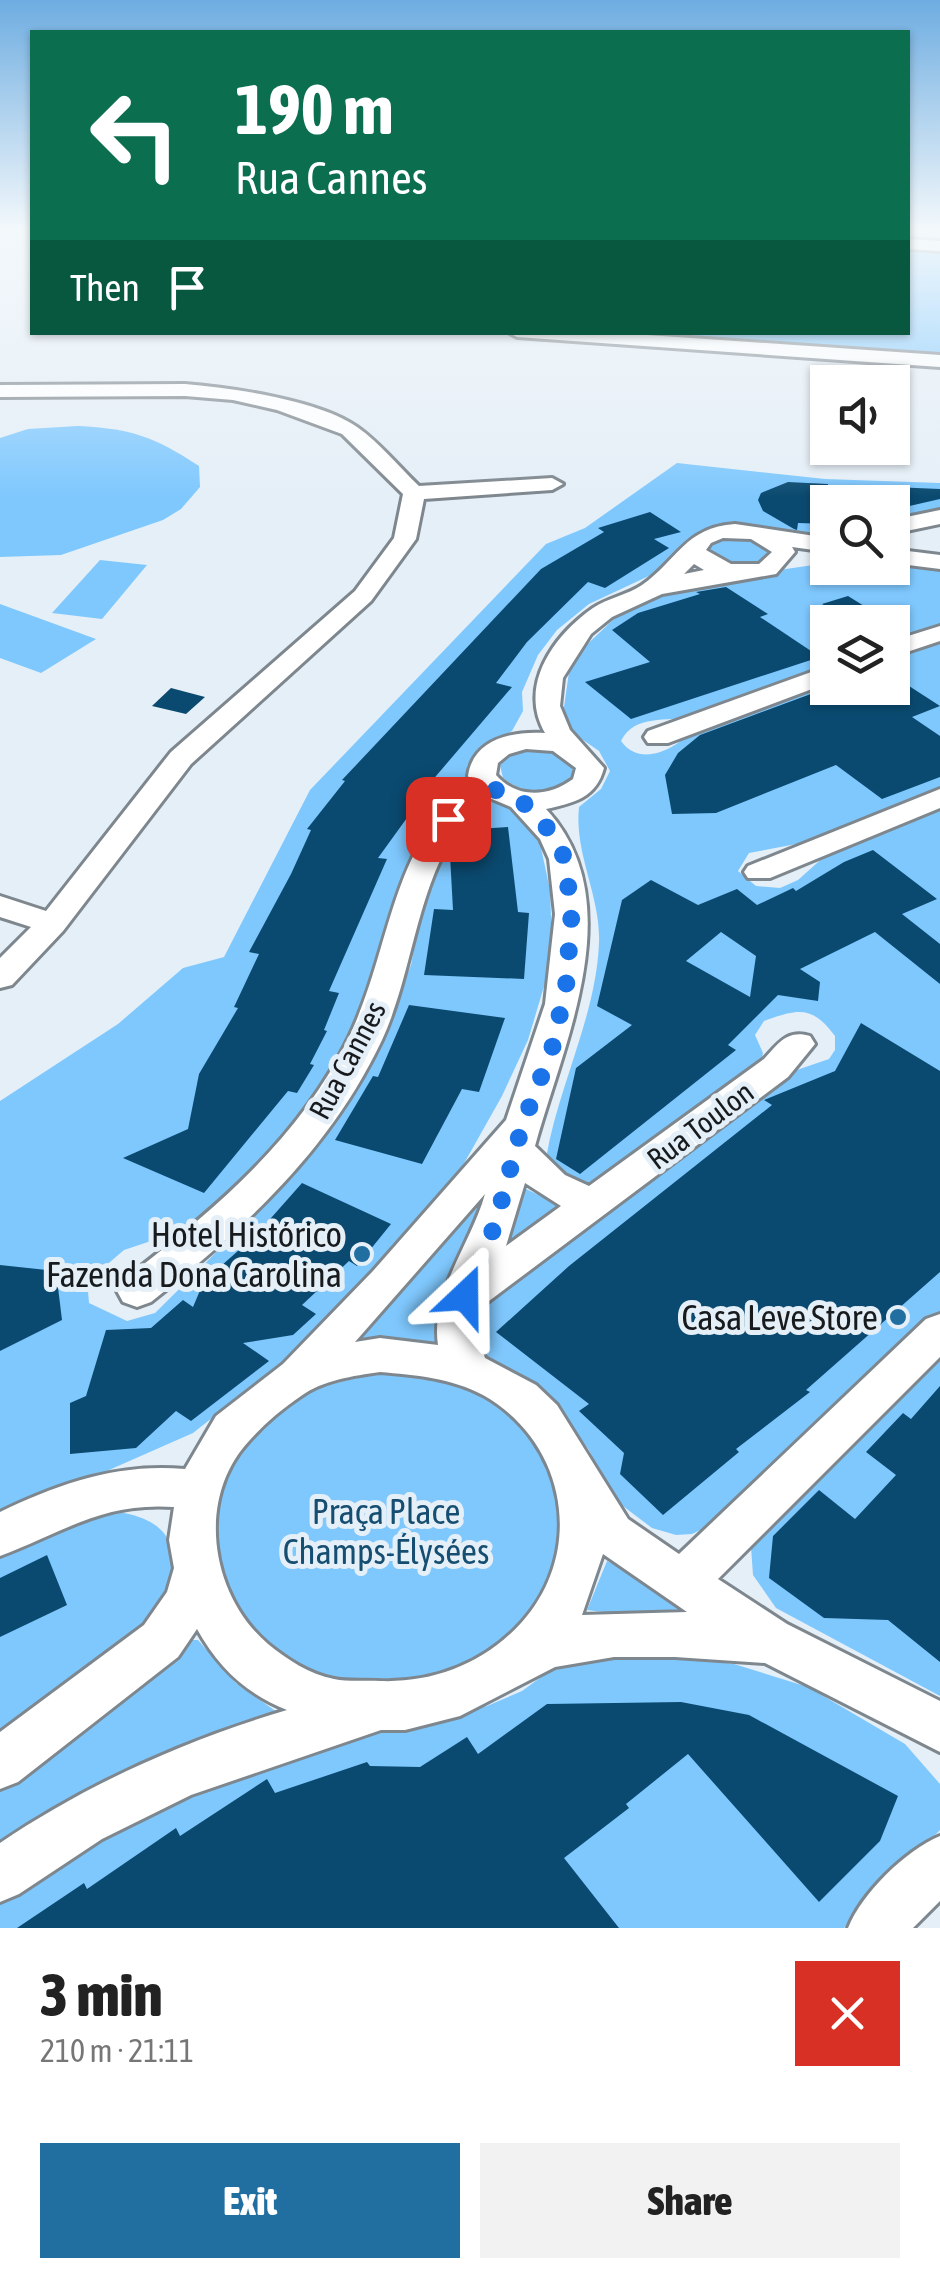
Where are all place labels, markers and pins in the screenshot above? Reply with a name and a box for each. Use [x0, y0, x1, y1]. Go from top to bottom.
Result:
pin [406, 777, 491, 862]
place label: Hotel Histórico Fazenda Dona Carolina [46, 1214, 342, 1294]
marker: Hotel Histórico Fazenda Dona Carolina [351, 1243, 373, 1265]
place label: Casa Leve Store [682, 1297, 878, 1337]
marker: Casa Leve Store [887, 1306, 909, 1328]

